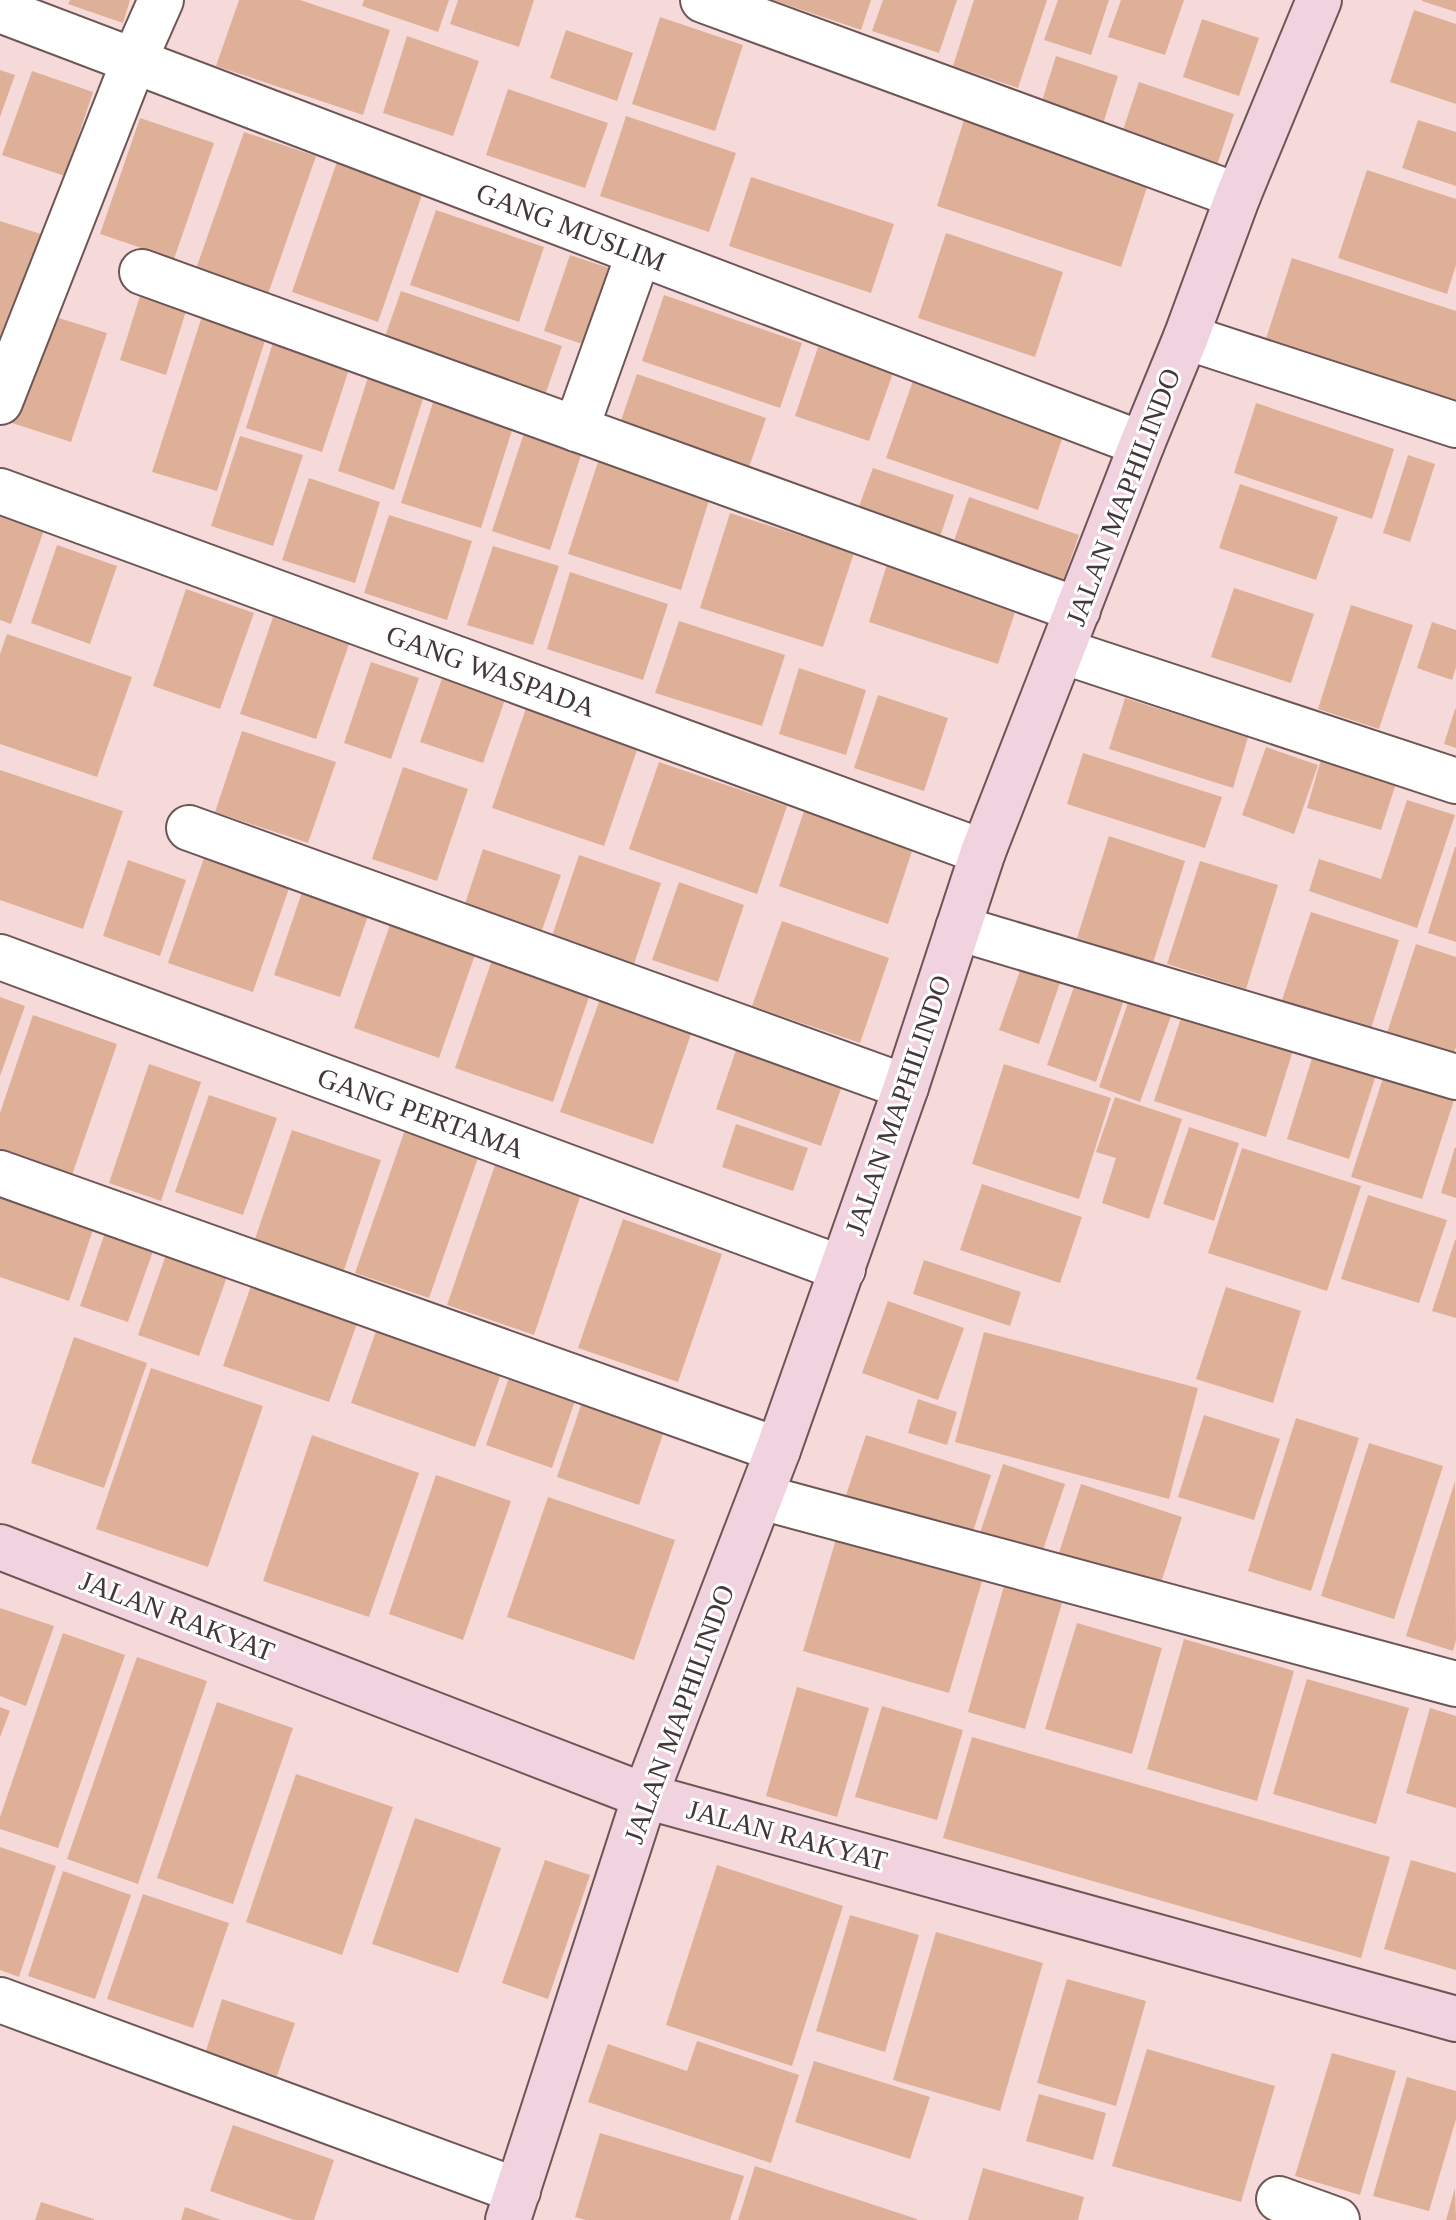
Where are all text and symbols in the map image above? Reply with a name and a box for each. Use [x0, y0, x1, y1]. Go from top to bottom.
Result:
street label: GANG MUSLIM [472, 177, 670, 277]
street label: JALAN MAPHILINDO [1060, 364, 1186, 630]
street label: GANG WASPADA [382, 619, 600, 723]
street label: JALAN MAPHILINDO [839, 971, 957, 1239]
street label: GANG PERTAMA [313, 1061, 529, 1165]
street label: JALAN RAKYAT [75, 1565, 279, 1667]
street label: JALAN MAPHILINDO [618, 1580, 740, 1848]
street label: JALAN RAKYAT [683, 1793, 891, 1877]

